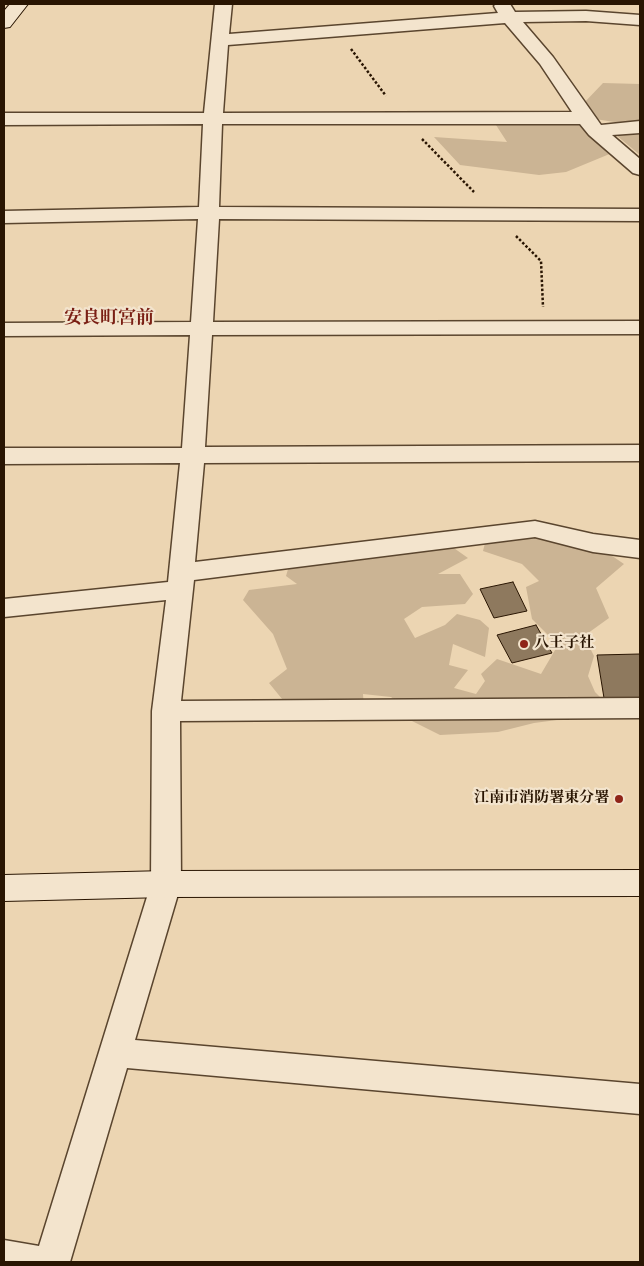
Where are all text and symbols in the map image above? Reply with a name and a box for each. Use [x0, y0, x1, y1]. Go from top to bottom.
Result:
district label: 安良町宮前 [64, 308, 154, 330]
place label: 八王子社 [534, 635, 594, 653]
marker: 八王子社 [518, 638, 530, 650]
place label: 江南市消防署東分署 [474, 790, 609, 808]
marker: 江南市消防署東分署 [613, 793, 625, 805]

